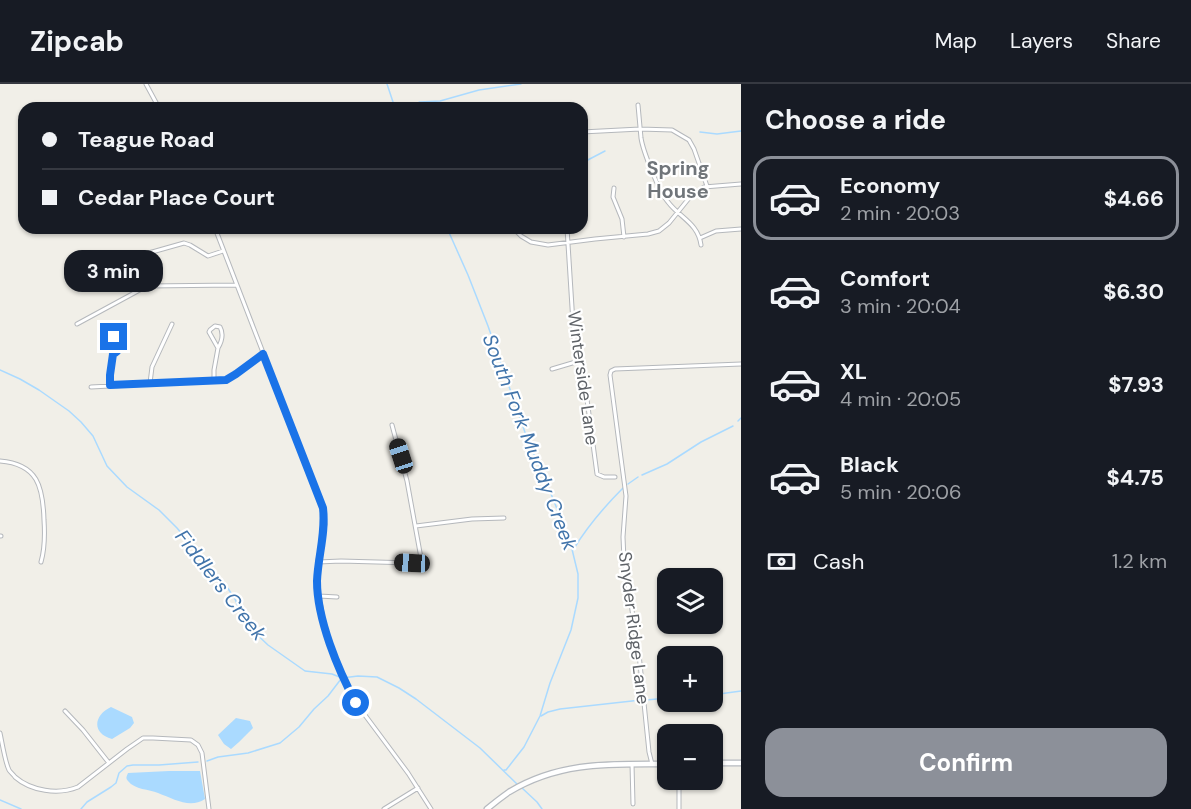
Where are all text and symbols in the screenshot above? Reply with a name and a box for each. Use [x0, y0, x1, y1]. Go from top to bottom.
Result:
text: Zipcab [30, 23, 124, 60]
text: Map [935, 27, 977, 55]
text: Layers [1010, 27, 1073, 55]
text: Share [1106, 27, 1161, 55]
text: Choose a ride [765, 102, 946, 137]
text: Teague Road [78, 125, 214, 154]
district label: Spring House [646, 155, 710, 204]
icon: car [768, 171, 822, 225]
text: Economy [840, 171, 940, 200]
text: Cedar Place Court [78, 183, 275, 212]
text: $4.66 [1104, 184, 1164, 213]
text: 2 min · 20:03 [840, 200, 960, 226]
callout: 3 min [64, 250, 164, 292]
text: 3 min [87, 258, 140, 284]
icon: car [768, 264, 822, 318]
text: Comfort [840, 264, 930, 293]
text: $6.30 [1103, 277, 1164, 306]
text: 3 min · 20:04 [840, 293, 961, 319]
street label: Winterside Lane [562, 309, 604, 447]
route end [100, 323, 127, 350]
water label: South Fork Muddy Creek [477, 330, 584, 555]
icon: car [768, 357, 822, 411]
text: XL [840, 357, 867, 386]
text: $7.93 [1108, 370, 1164, 399]
text: 4 min · 20:05 [840, 386, 961, 412]
car [387, 436, 415, 476]
icon: car [768, 450, 822, 504]
text: Black [840, 450, 899, 479]
text: $4.75 [1107, 463, 1164, 492]
text: 5 min · 20:06 [840, 479, 962, 505]
water label: Fiddlers Creek [170, 524, 273, 646]
icon: cash [765, 545, 798, 578]
text: Cash [813, 547, 864, 576]
text: 1.2 km [1112, 548, 1167, 574]
street label: Snyder Ridge Lane [613, 550, 655, 706]
car [394, 553, 430, 573]
map controls [657, 568, 723, 790]
button: layers [657, 568, 723, 634]
button: + [657, 646, 723, 712]
route start [342, 689, 369, 716]
button: − [657, 724, 723, 790]
button: Confirm [765, 728, 1167, 797]

